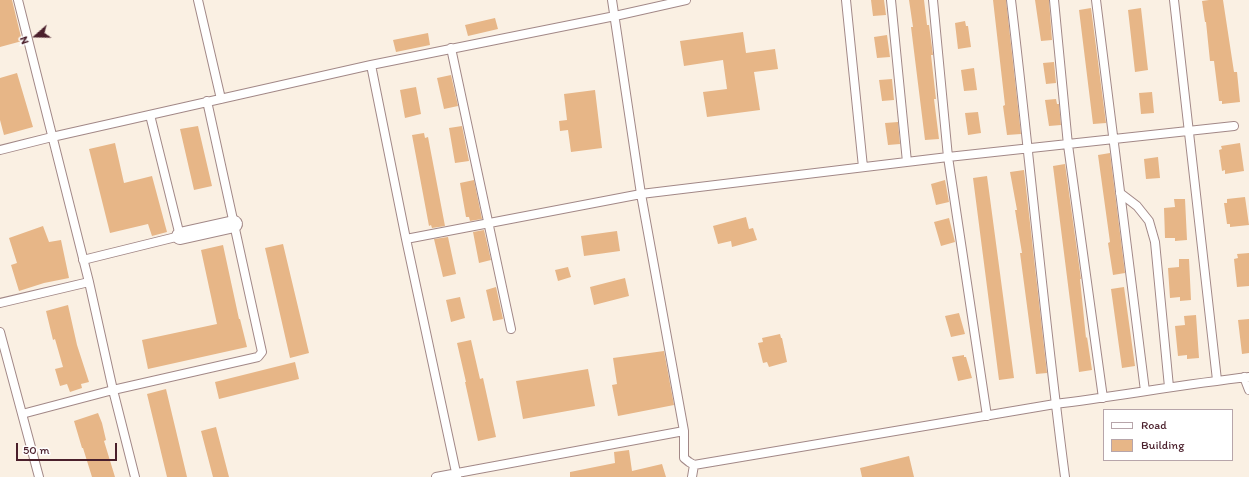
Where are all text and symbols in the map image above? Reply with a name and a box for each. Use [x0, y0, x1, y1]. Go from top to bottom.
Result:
north arrow [16, 16, 56, 56]
text: N [17, 35, 32, 46]
legend [1103, 409, 1233, 461]
text: Road [1141, 418, 1167, 432]
scale bar [18, 435, 119, 461]
text: Building [1141, 438, 1184, 452]
text: 50 m [23, 443, 49, 457]

